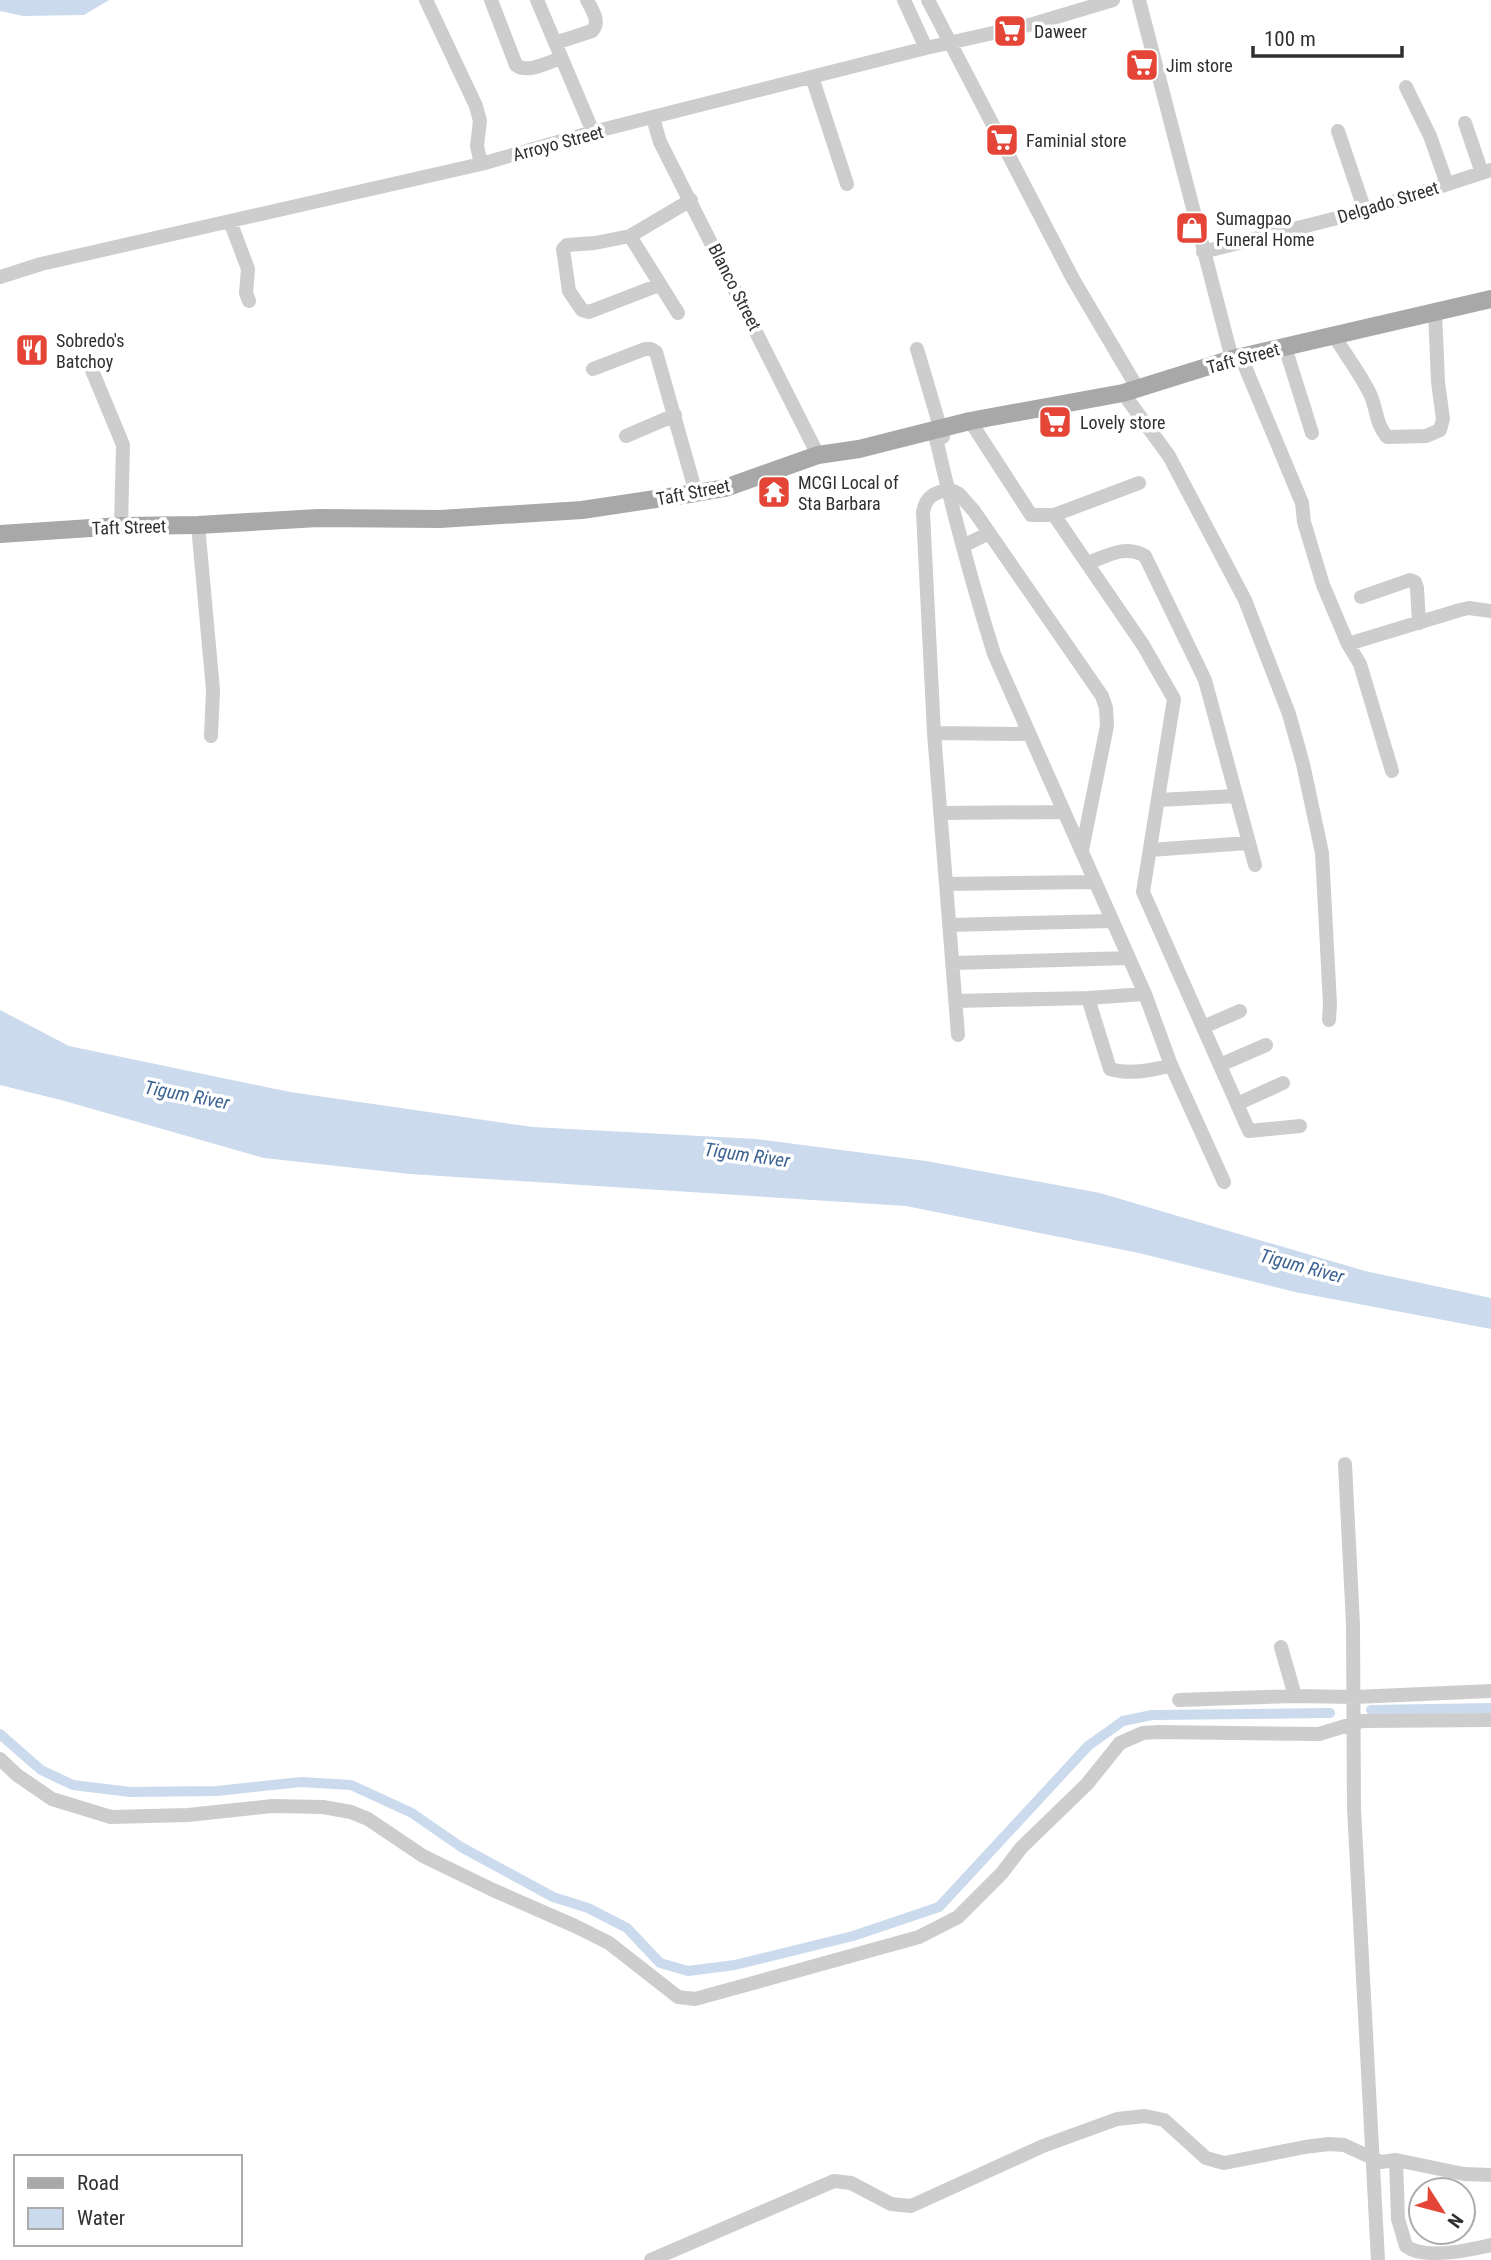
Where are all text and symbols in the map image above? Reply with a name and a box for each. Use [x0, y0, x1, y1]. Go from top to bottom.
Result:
supermarket icon: Daweer [991, 12, 1029, 50]
scale bar [1253, 14, 1402, 58]
place label: Daweer [1034, 21, 1087, 42]
text: 100 m [1264, 27, 1316, 51]
supermarket icon: Jim store [1123, 46, 1161, 84]
place label: Jim store [1166, 55, 1233, 76]
street label: Arroyo Street [510, 121, 606, 165]
supermarket icon: Faminial store [983, 121, 1021, 159]
place label: Faminial store [1026, 130, 1127, 151]
street label: Delgado Street [1335, 177, 1441, 227]
place label: Sumagpao Funeral Home [1216, 208, 1315, 250]
shop icon: Sumagpao Funeral Home [1173, 209, 1211, 247]
street label: Blanco Street [704, 240, 766, 334]
place label: Sobredo's Batchoy [56, 330, 124, 372]
restaurant icon: Sobredo's Batchoy [13, 331, 51, 369]
street label: Taft Street [1204, 338, 1282, 378]
supermarket icon: Lovely store [1036, 403, 1074, 441]
place label: Lovely store [1080, 412, 1165, 433]
place label: MCGI Local of Sta Barbara [798, 472, 899, 514]
temple icon: MCGI Local of Sta Barbara [755, 473, 793, 511]
street label: Taft Street [655, 475, 731, 509]
street label: Taft Street [91, 515, 167, 539]
water label: Tigum River [143, 1076, 232, 1115]
water label: Tigum River [703, 1138, 792, 1172]
water label: Tigum River [1257, 1244, 1347, 1288]
legend [14, 2155, 242, 2246]
text: Road [77, 2171, 119, 2195]
north arrow [1407, 2176, 1477, 2246]
text: Water [77, 2206, 125, 2230]
text: N [1443, 2209, 1468, 2232]

